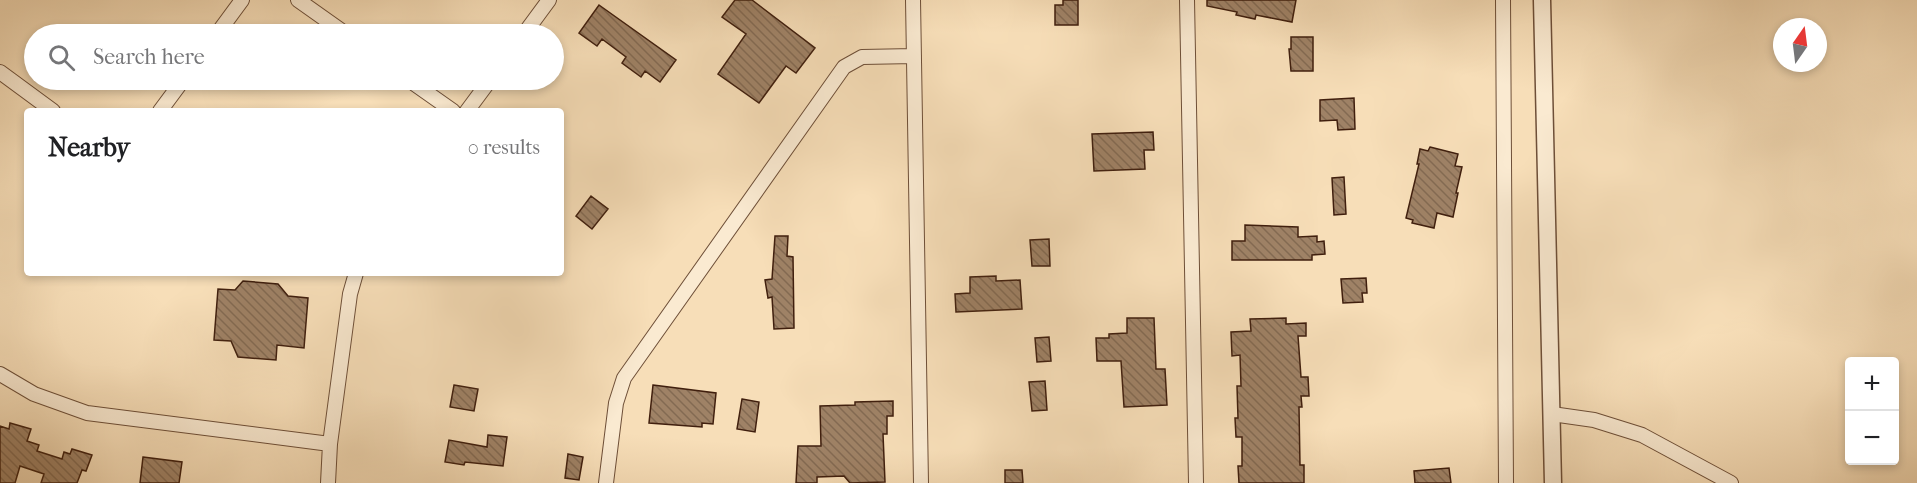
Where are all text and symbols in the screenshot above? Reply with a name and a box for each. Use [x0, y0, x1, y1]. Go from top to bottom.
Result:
north arrow [1773, 18, 1827, 72]
search box [24, 24, 564, 90]
icon: search [45, 41, 78, 74]
text: Search here [93, 44, 205, 70]
text: Nearby [48, 132, 130, 163]
text: 0 results [468, 136, 540, 159]
map controls [1845, 357, 1899, 465]
button: + [1845, 357, 1899, 411]
button: − [1845, 411, 1899, 465]

